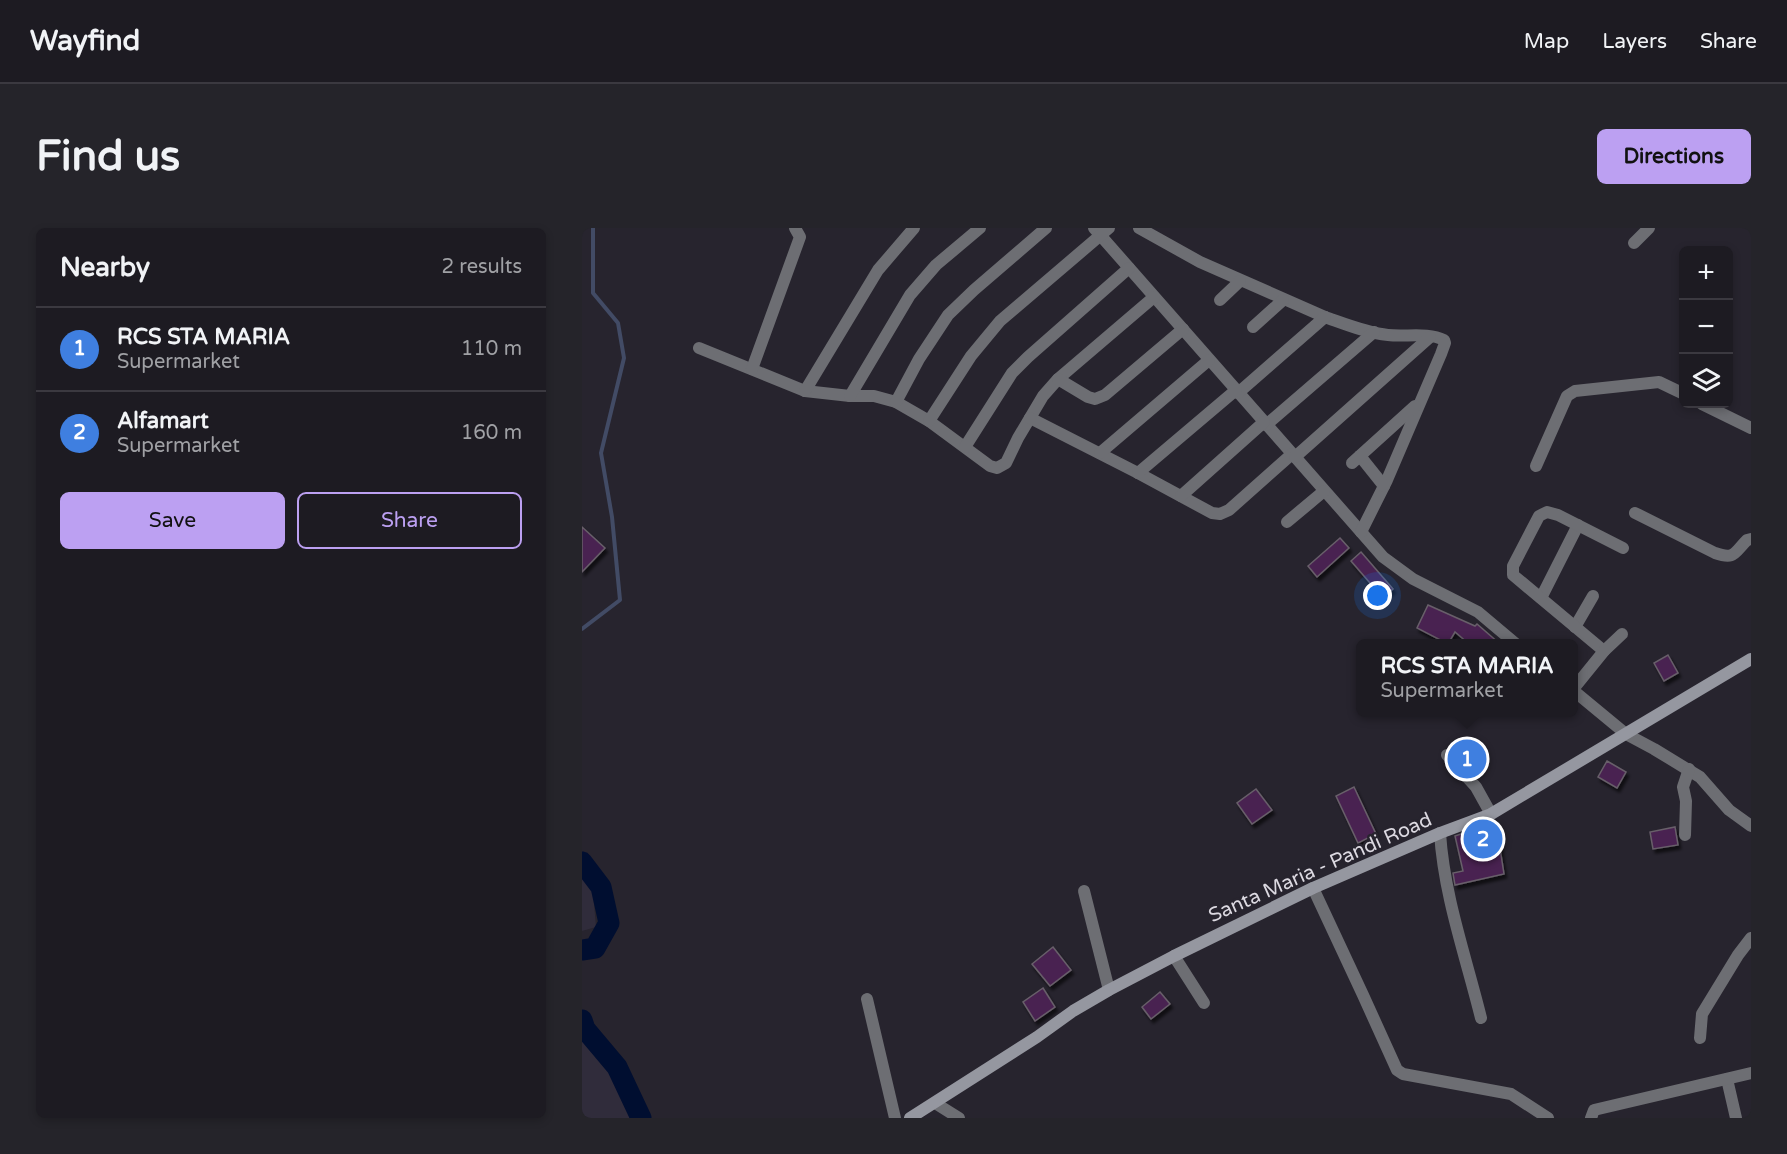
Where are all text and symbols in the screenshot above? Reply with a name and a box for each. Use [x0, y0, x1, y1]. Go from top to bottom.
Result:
text: Wayfind [30, 24, 140, 58]
text: Map [1524, 29, 1569, 54]
text: Layers [1602, 29, 1667, 54]
text: Share [1700, 29, 1757, 54]
button: Directions [1597, 129, 1751, 184]
text: Find us [36, 131, 180, 182]
map controls [1679, 246, 1733, 408]
button: + [1679, 246, 1733, 300]
text: Nearby [60, 252, 150, 283]
text: 2 results [442, 255, 522, 279]
button: − [1679, 300, 1733, 354]
text: RCS STA MARIA [117, 324, 290, 350]
text: 1 [73, 337, 86, 361]
text: 110 m [461, 337, 522, 361]
text: Supermarket [117, 350, 240, 374]
button: layers [1679, 354, 1733, 408]
text: Alfamart [117, 408, 209, 434]
text: 2 [73, 421, 86, 445]
text: 160 m [461, 421, 522, 445]
text: Supermarket [117, 434, 240, 458]
button: Save [60, 492, 285, 549]
button: Share [297, 492, 522, 549]
your location [1363, 581, 1392, 610]
popup [1356, 639, 1578, 717]
text: RCS STA MARIA [1380, 653, 1554, 679]
text: Supermarket [1380, 679, 1503, 703]
pin: 1 [1448, 736, 1486, 782]
street label: Santa Maria - Pandi Road [1205, 808, 1436, 928]
pin: 2 [1464, 816, 1502, 862]

